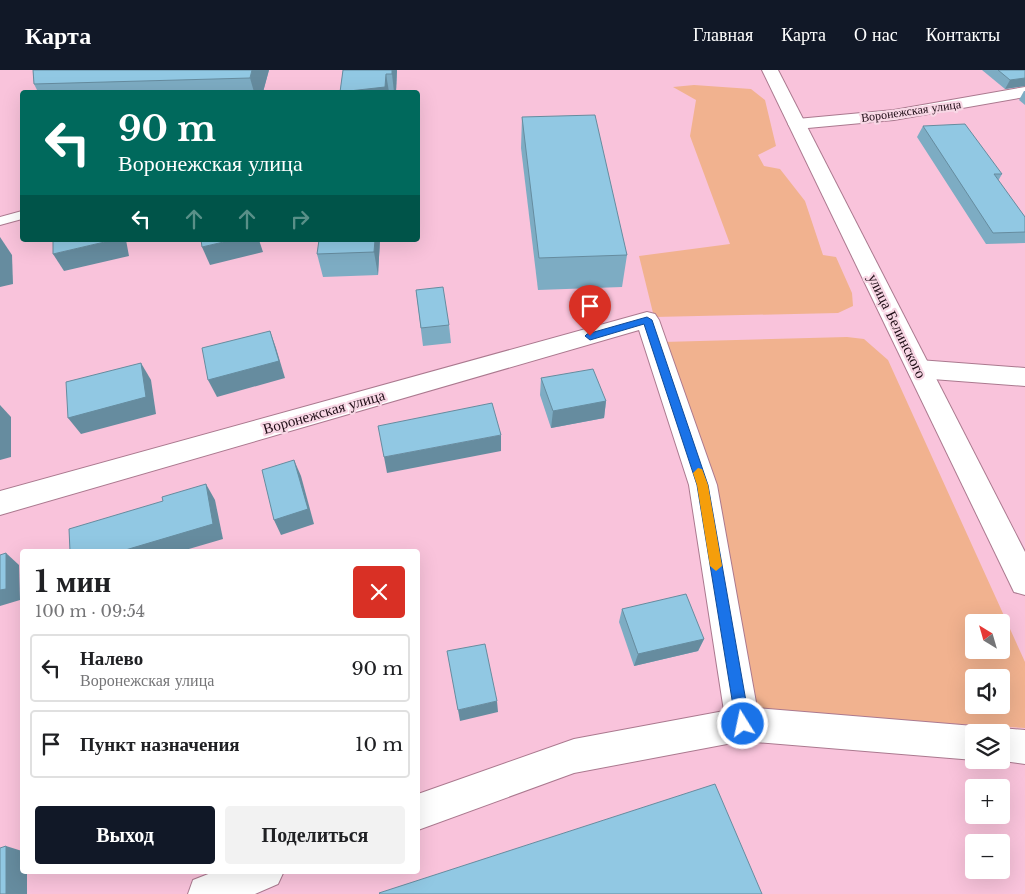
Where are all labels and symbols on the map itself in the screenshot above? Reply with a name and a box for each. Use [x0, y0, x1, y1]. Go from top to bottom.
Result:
street label: Воронежская улица [860, 96, 963, 125]
street label: улица Белинского [864, 270, 931, 381]
pin [569, 285, 611, 336]
street label: Воронежская улица [261, 385, 387, 438]
north arrow [965, 614, 1010, 659]
position arrow [716, 697, 768, 749]

